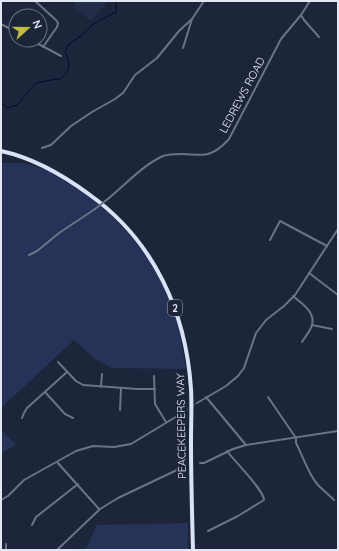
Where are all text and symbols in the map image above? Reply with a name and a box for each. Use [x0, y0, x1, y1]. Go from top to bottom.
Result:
north arrow [8, 8, 48, 48]
text: N [29, 18, 45, 31]
street label: LEDREWS ROAD [216, 55, 268, 135]
road number: 2 [168, 300, 182, 316]
street label: PEACEKEEPERS WAY [173, 373, 189, 479]

